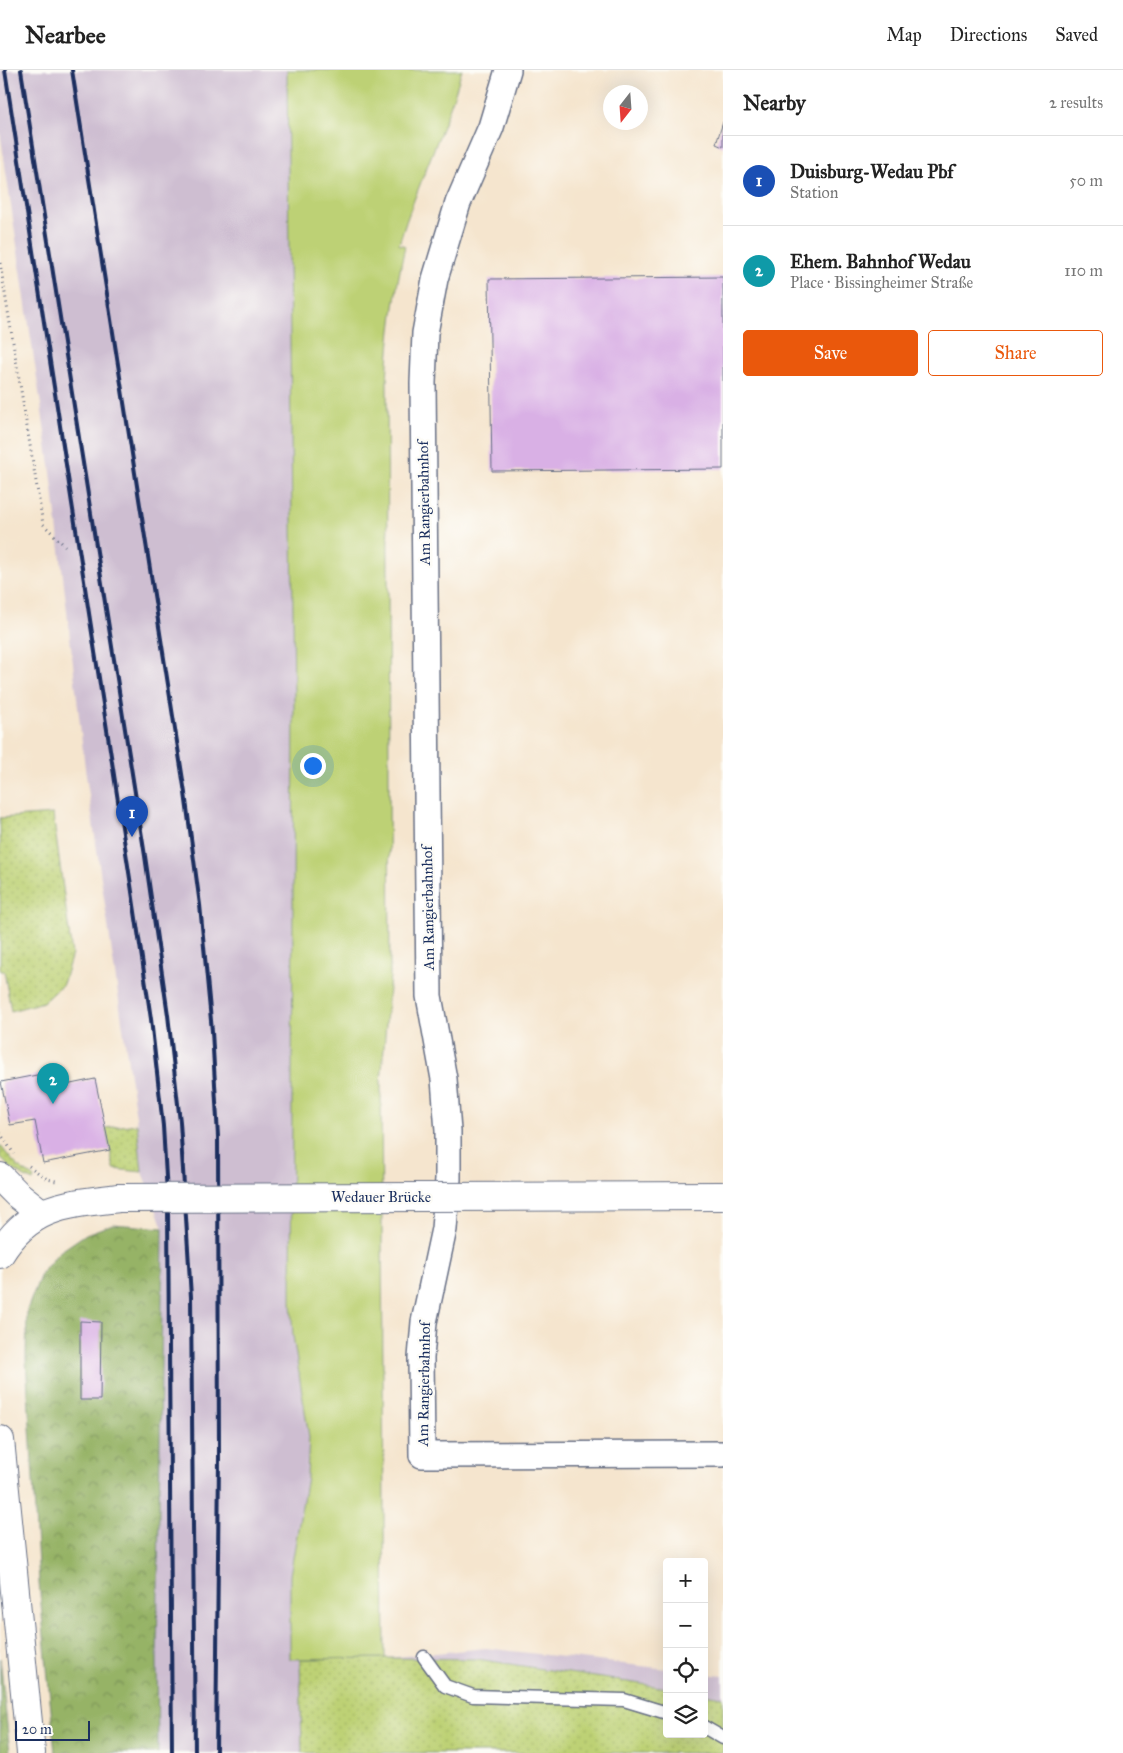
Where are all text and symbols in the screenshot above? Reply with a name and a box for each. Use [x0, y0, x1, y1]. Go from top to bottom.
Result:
text: Nearbee [25, 20, 106, 50]
text: Map [886, 24, 922, 46]
text: Directions [950, 24, 1027, 46]
text: Saved [1055, 24, 1098, 46]
north arrow [603, 85, 648, 130]
text: Nearby [743, 90, 806, 116]
text: 2 results [1049, 93, 1103, 112]
text: Duisburg-Wedau Pbf [790, 160, 954, 183]
text: 1 [756, 171, 762, 190]
text: 50 m [1069, 171, 1103, 190]
text: Station [790, 183, 838, 202]
text: Ehem. Bahnhof Wedau [790, 250, 971, 273]
text: 2 [755, 261, 763, 280]
text: 110 m [1064, 261, 1103, 280]
text: Place · Bissingheimer Straße [790, 273, 973, 292]
button: Save [743, 330, 918, 376]
button: Share [928, 330, 1103, 376]
street label: Am Rangierbahnhof [414, 437, 434, 567]
your location [300, 753, 326, 779]
pin: 1 [116, 796, 148, 837]
street label: Am Rangierbahnhof [418, 842, 438, 972]
pin: 2 [37, 1063, 69, 1104]
street label: Wedauer Brücke [331, 1188, 431, 1206]
street label: Am Rangierbahnhof [414, 1318, 434, 1448]
map controls [663, 1558, 708, 1738]
button: + [663, 1558, 708, 1603]
button: − [663, 1603, 708, 1648]
button: locate [663, 1648, 708, 1693]
button: layers [663, 1693, 708, 1738]
scale bar [15, 1718, 90, 1741]
text: 20 m [22, 1721, 52, 1738]

